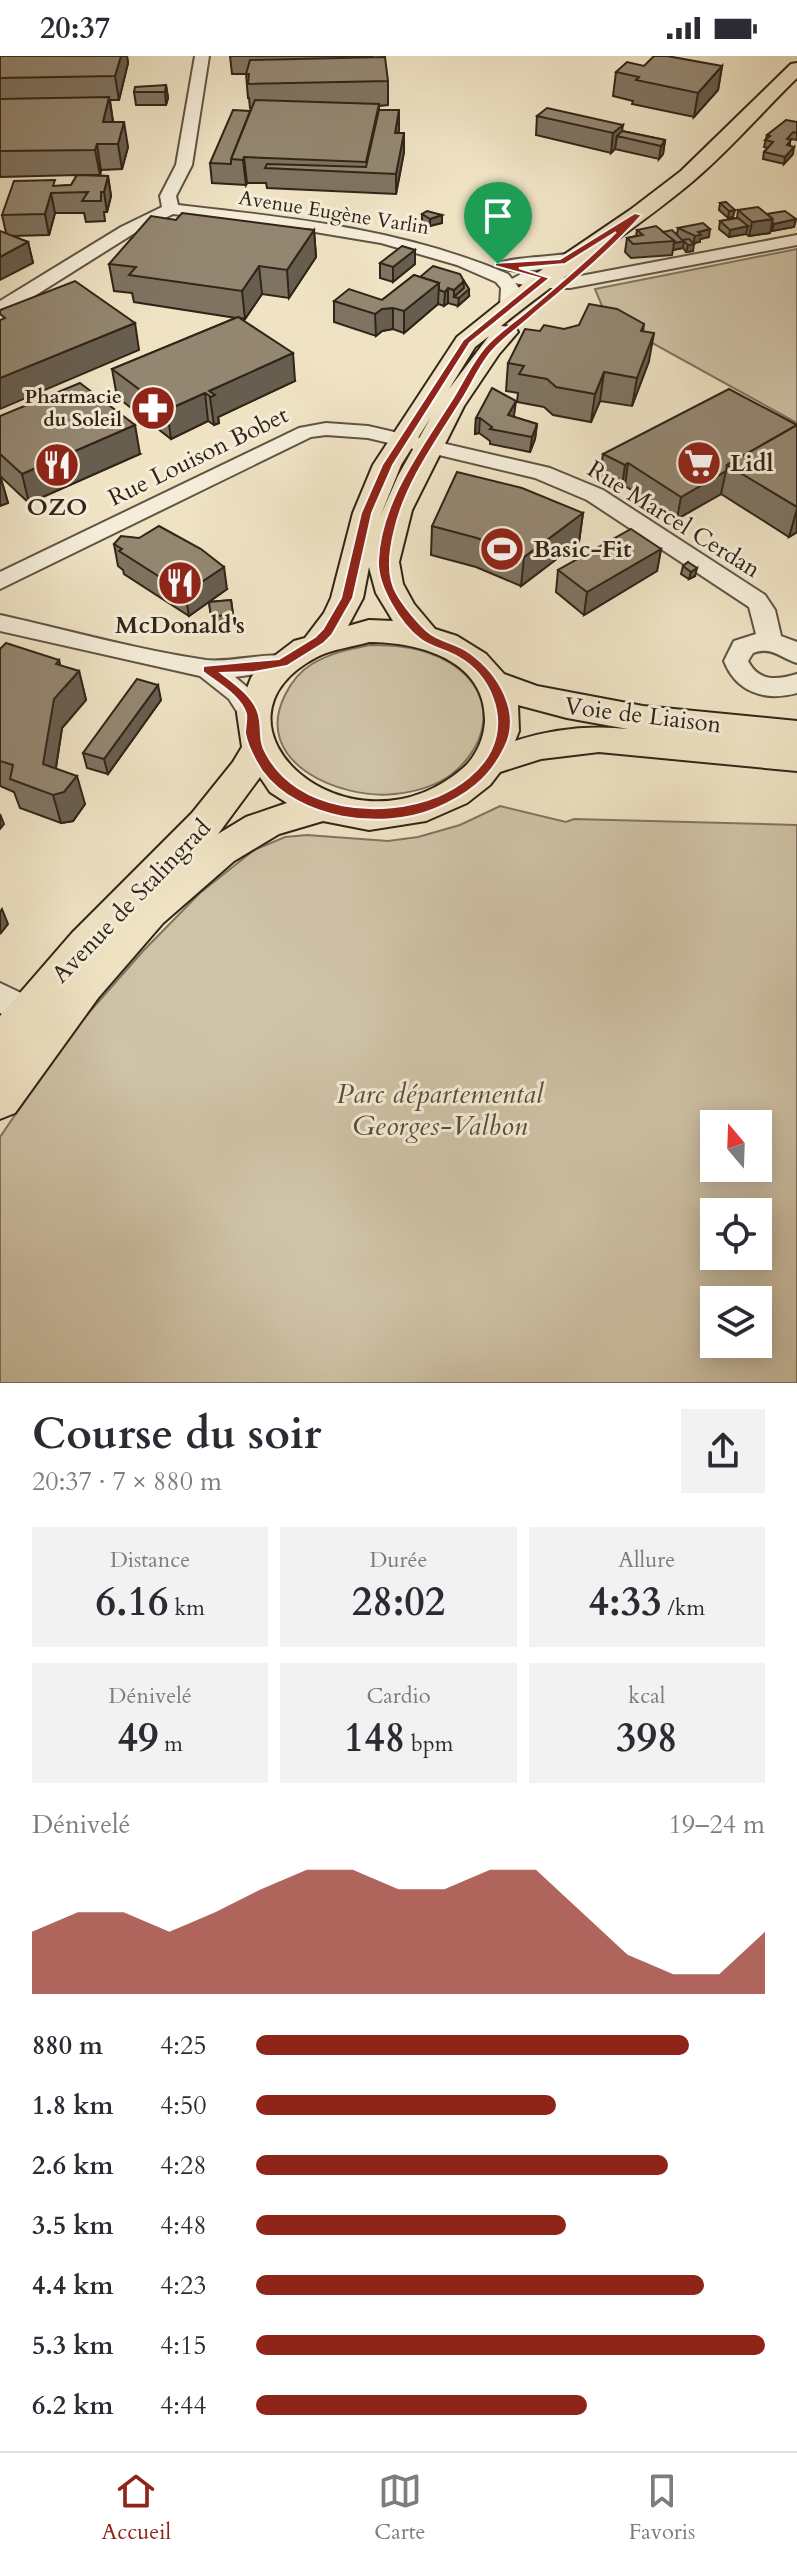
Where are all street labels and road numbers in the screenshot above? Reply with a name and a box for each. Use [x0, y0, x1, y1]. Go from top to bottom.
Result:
street label: Avenue Eugène Varlin [237, 184, 432, 241]
street label: Rue Louison Bobet [103, 398, 294, 514]
street label: Rue Marcel Cerdan [581, 453, 767, 586]
street label: Voie de Liaison [563, 690, 724, 742]
street label: Avenue de Stalingrad [44, 812, 218, 991]

